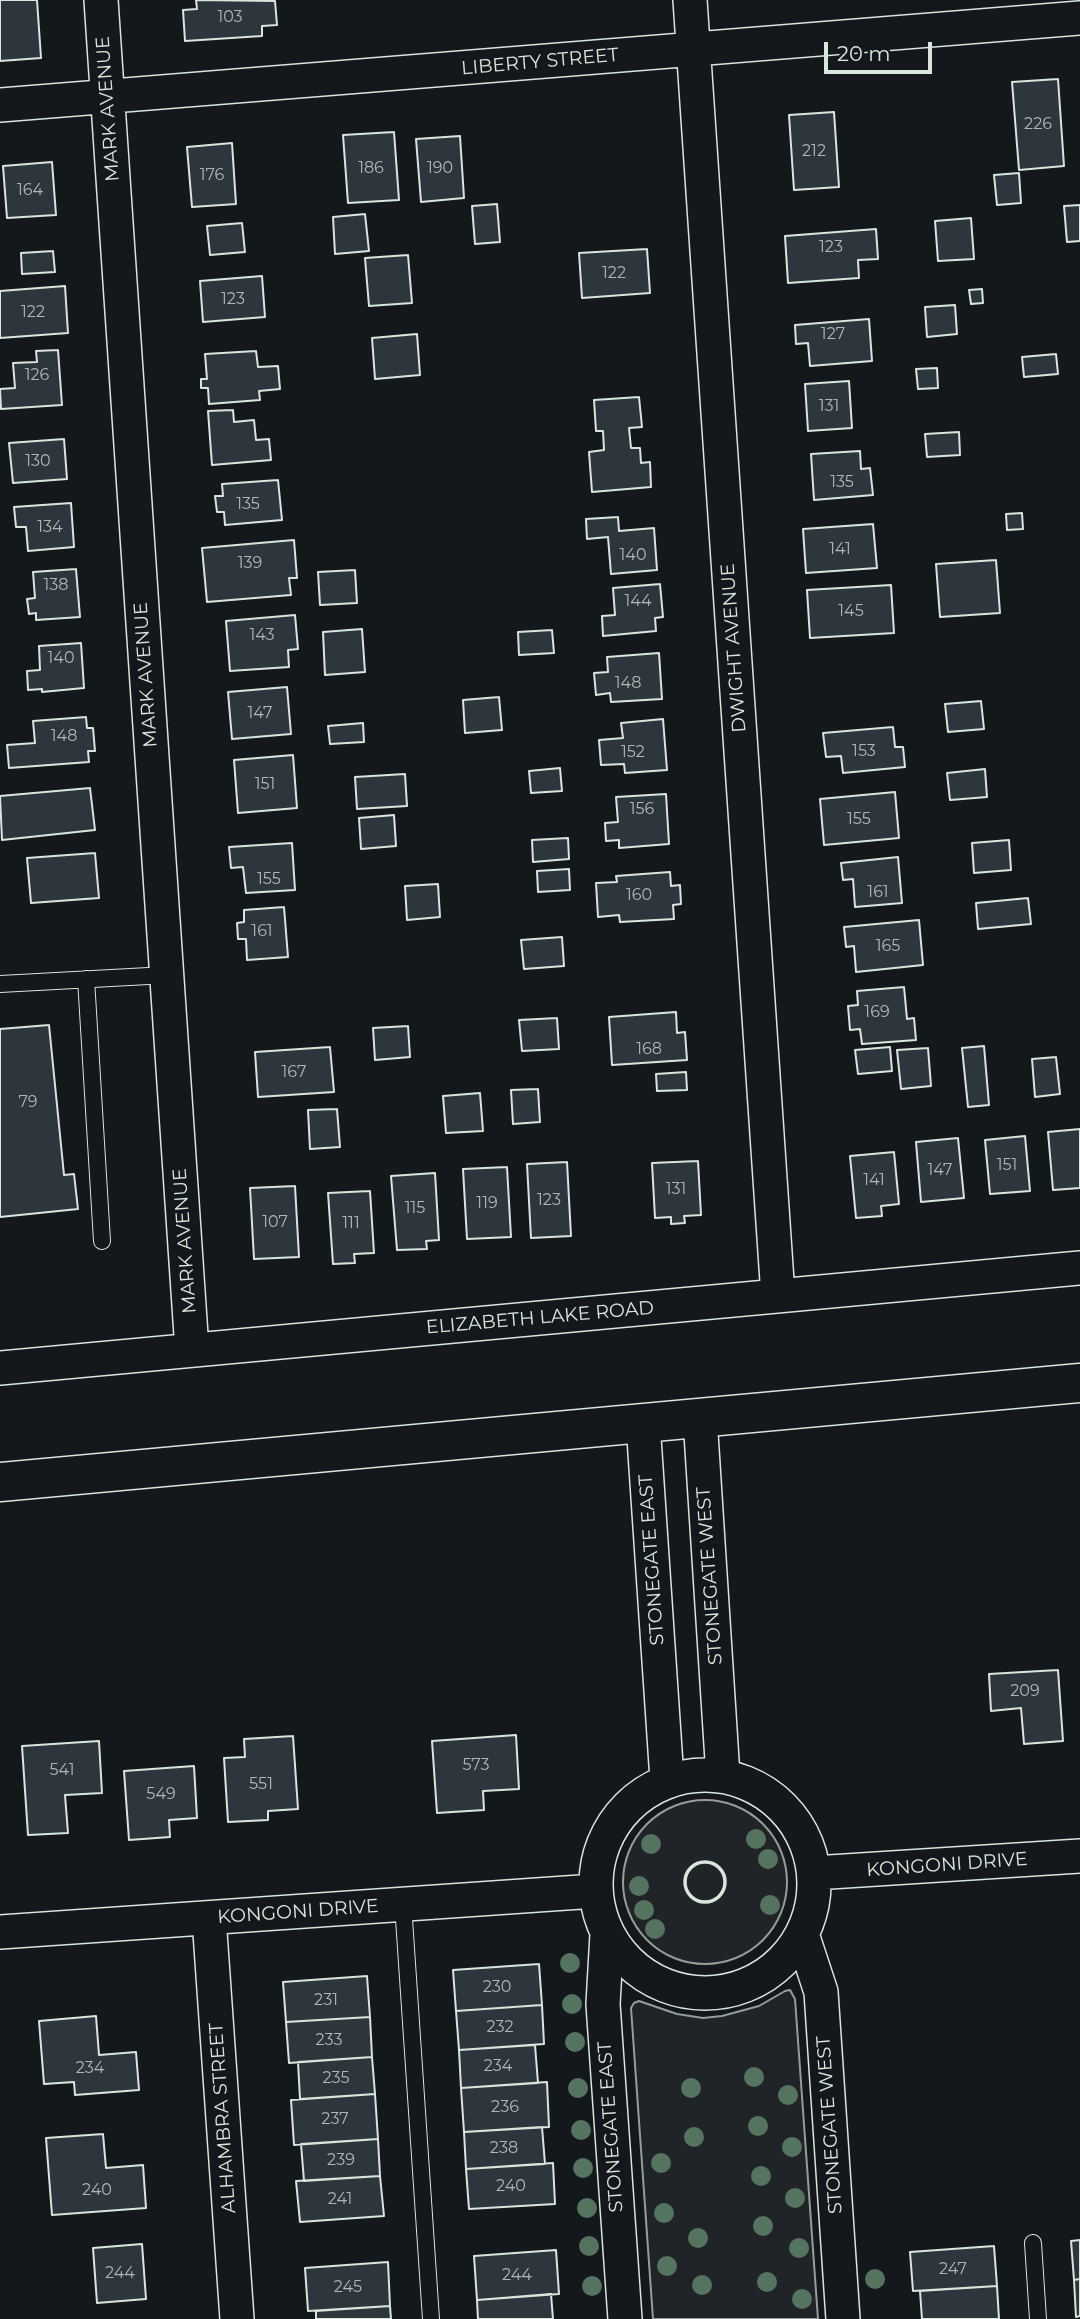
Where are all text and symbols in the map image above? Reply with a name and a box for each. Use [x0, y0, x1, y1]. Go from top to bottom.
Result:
house number: 103 [217, 7, 243, 27]
scale bar [828, 28, 936, 72]
street label: MARK AVENUE [92, 35, 124, 183]
text: 20 m [837, 41, 891, 66]
street label: LIBERTY STREET [460, 44, 620, 80]
house number: 226 [1024, 114, 1052, 134]
house number: 212 [802, 141, 826, 161]
house number: 186 [358, 158, 384, 178]
house number: 190 [427, 158, 453, 178]
house number: 176 [200, 165, 224, 185]
house number: 164 [17, 180, 43, 200]
house number: 123 [819, 237, 843, 257]
house number: 122 [602, 263, 626, 283]
house number: 123 [221, 289, 245, 309]
house number: 122 [21, 302, 45, 322]
house number: 127 [821, 324, 845, 344]
house number: 126 [25, 365, 49, 385]
house number: 131 [819, 396, 839, 416]
house number: 130 [25, 451, 51, 471]
house number: 135 [830, 472, 854, 492]
house number: 135 [236, 494, 260, 514]
house number: 134 [37, 517, 63, 537]
house number: 141 [829, 539, 851, 559]
house number: 140 [620, 545, 646, 565]
house number: 139 [238, 553, 262, 573]
street label: DWIGHT AVENUE [717, 563, 751, 733]
house number: 138 [43, 575, 69, 595]
house number: 144 [625, 591, 651, 611]
street label: MARK AVENUE [130, 601, 162, 749]
house number: 145 [838, 601, 864, 621]
house number: 143 [249, 625, 275, 645]
house number: 140 [48, 648, 74, 668]
house number: 148 [615, 673, 641, 693]
house number: 147 [248, 703, 272, 723]
house number: 148 [51, 726, 77, 746]
house number: 153 [852, 741, 876, 761]
house number: 152 [621, 742, 645, 762]
house number: 151 [255, 774, 275, 794]
house number: 156 [630, 799, 654, 819]
house number: 155 [847, 809, 871, 829]
house number: 155 [257, 869, 281, 889]
house number: 161 [867, 882, 889, 902]
house number: 160 [626, 885, 652, 905]
house number: 161 [251, 921, 273, 941]
house number: 165 [876, 936, 900, 956]
house number: 169 [864, 1002, 890, 1022]
house number: 168 [636, 1039, 662, 1059]
house number: 167 [282, 1062, 306, 1082]
house number: 79 [18, 1092, 38, 1112]
house number: 151 [997, 1155, 1017, 1175]
house number: 147 [928, 1160, 952, 1180]
street label: MARK AVENUE [169, 1167, 201, 1315]
house number: 141 [863, 1170, 885, 1190]
house number: 131 [666, 1179, 686, 1199]
house number: 123 [537, 1190, 561, 1210]
house number: 119 [476, 1193, 498, 1213]
house number: 115 [405, 1198, 425, 1218]
house number: 107 [262, 1212, 288, 1232]
house number: 111 [342, 1213, 360, 1233]
street label: ELIZABETH LAKE ROAD [425, 1297, 655, 1339]
street label: STONEGATE EAST [635, 1474, 669, 1646]
street label: STONEGATE WEST [692, 1486, 728, 1666]
house number: 209 [1010, 1681, 1040, 1701]
house number: 573 [462, 1755, 490, 1775]
house number: 541 [49, 1760, 75, 1780]
house number: 551 [249, 1774, 273, 1794]
house number: 549 [146, 1784, 176, 1804]
street label: KONGONI DRIVE [866, 1848, 1028, 1882]
street label: KONGONI DRIVE [217, 1895, 379, 1929]
house number: 230 [483, 1977, 511, 1997]
house number: 231 [314, 1990, 338, 2010]
house number: 232 [486, 2017, 514, 2037]
street label: ALHAMBRA STREET [205, 2022, 241, 2214]
house number: 233 [315, 2030, 343, 2050]
street label: STONEGATE WEST [812, 2035, 848, 2215]
street label: STONEGATE EAST [594, 2041, 628, 2213]
house number: 234 [484, 2056, 512, 2076]
house number: 234 [76, 2058, 104, 2078]
house number: 235 [322, 2068, 350, 2088]
house number: 236 [491, 2097, 519, 2117]
house number: 237 [321, 2109, 349, 2129]
house number: 238 [490, 2138, 518, 2158]
house number: 239 [327, 2150, 355, 2170]
house number: 240 [496, 2176, 526, 2196]
house number: 240 [82, 2180, 112, 2200]
house number: 241 [328, 2189, 352, 2209]
house number: 247 [939, 2259, 967, 2279]
house number: 244 [105, 2263, 135, 2283]
house number: 244 [502, 2265, 532, 2285]
house number: 245 [334, 2277, 362, 2297]

